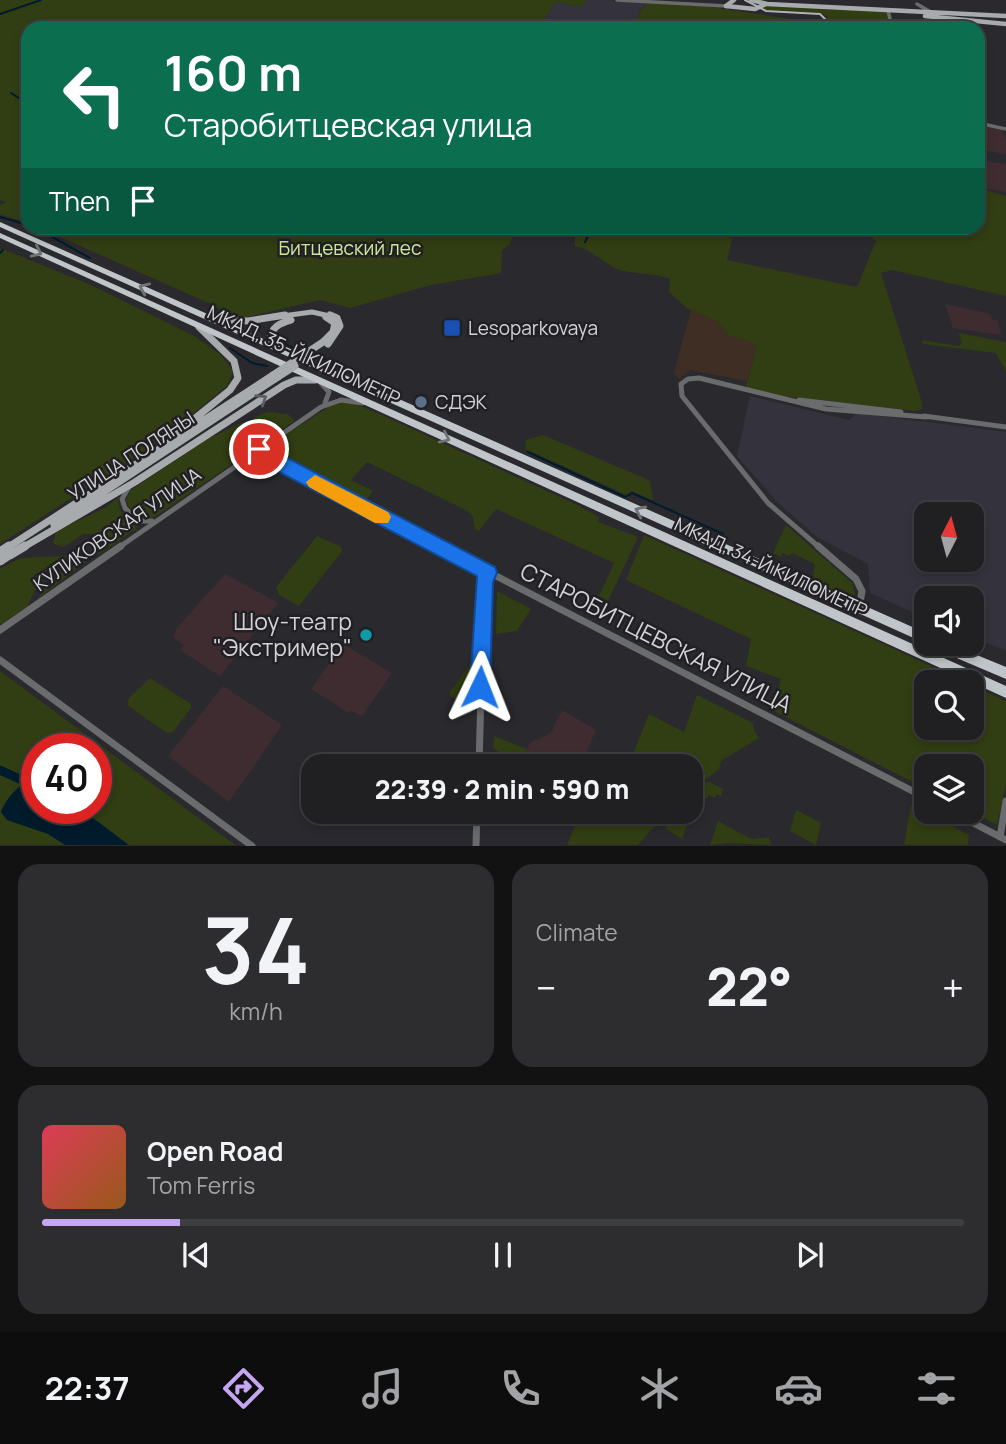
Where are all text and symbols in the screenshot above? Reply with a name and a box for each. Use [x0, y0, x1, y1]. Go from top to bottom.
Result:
text: 160 m [164, 39, 302, 106]
icon: left [49, 49, 140, 140]
text: Старобитцевская улица [164, 103, 533, 147]
icon: arrive [124, 182, 162, 220]
text: Then [49, 183, 110, 219]
park label: Битцевский лес [279, 235, 421, 261]
one-way arrow [29, 244, 42, 258]
one-way arrow [139, 283, 151, 297]
street label: МКАД, 35-Й КИЛОМЕТР [203, 299, 405, 411]
place label: Lesoparkovaya [468, 315, 598, 341]
marker: Lesoparkovaya [442, 318, 462, 338]
place label: СДЭК [435, 389, 488, 415]
marker: СДЭК [413, 394, 429, 410]
one-way arrow [254, 395, 267, 408]
street label: УЛИЦА ПОЛЯНЫ [63, 405, 199, 507]
pin [229, 419, 289, 479]
icon: arrive [240, 430, 278, 468]
one-way arrow [437, 430, 450, 444]
street label: КУЛИКОВСКАЯ УЛИЦА [28, 461, 206, 597]
north arrow [914, 502, 984, 572]
map controls [914, 502, 984, 824]
one-way arrow [635, 505, 647, 519]
street label: МКАД, 34-Й КИЛОМЕТР [670, 511, 872, 623]
street label: СТАРОБИТЦЕВСКАЯ УЛИЦА [515, 554, 798, 720]
button: sound [914, 586, 984, 656]
place label: Шоу-театр "Экстример" [213, 605, 352, 663]
marker: Шоу-театр "Экстример" [358, 627, 374, 643]
position arrow [443, 650, 517, 724]
button: search [914, 670, 984, 740]
speed limit sign: 40 [21, 733, 112, 824]
button: layers [914, 754, 984, 824]
text: 22:39 · 2 min · 590 m [375, 771, 629, 807]
text: 34 [202, 887, 310, 1011]
text: Climate [536, 916, 618, 948]
text: 22° [706, 951, 792, 1022]
text: − [536, 961, 557, 1013]
text: + [942, 961, 964, 1013]
text: km/h [229, 995, 283, 1027]
text: Open Road [147, 1133, 283, 1169]
text: Tom Ferris [147, 1169, 255, 1201]
icon: previous [177, 1236, 215, 1274]
icon: pause [484, 1236, 522, 1274]
icon: next [791, 1236, 829, 1274]
icon: directions [219, 1364, 268, 1413]
icon: music [358, 1364, 407, 1413]
icon: phone [496, 1364, 545, 1413]
icon: climate [635, 1364, 684, 1413]
icon: car [774, 1364, 823, 1413]
icon: filters [912, 1364, 961, 1413]
text: 22:37 [45, 1366, 130, 1410]

